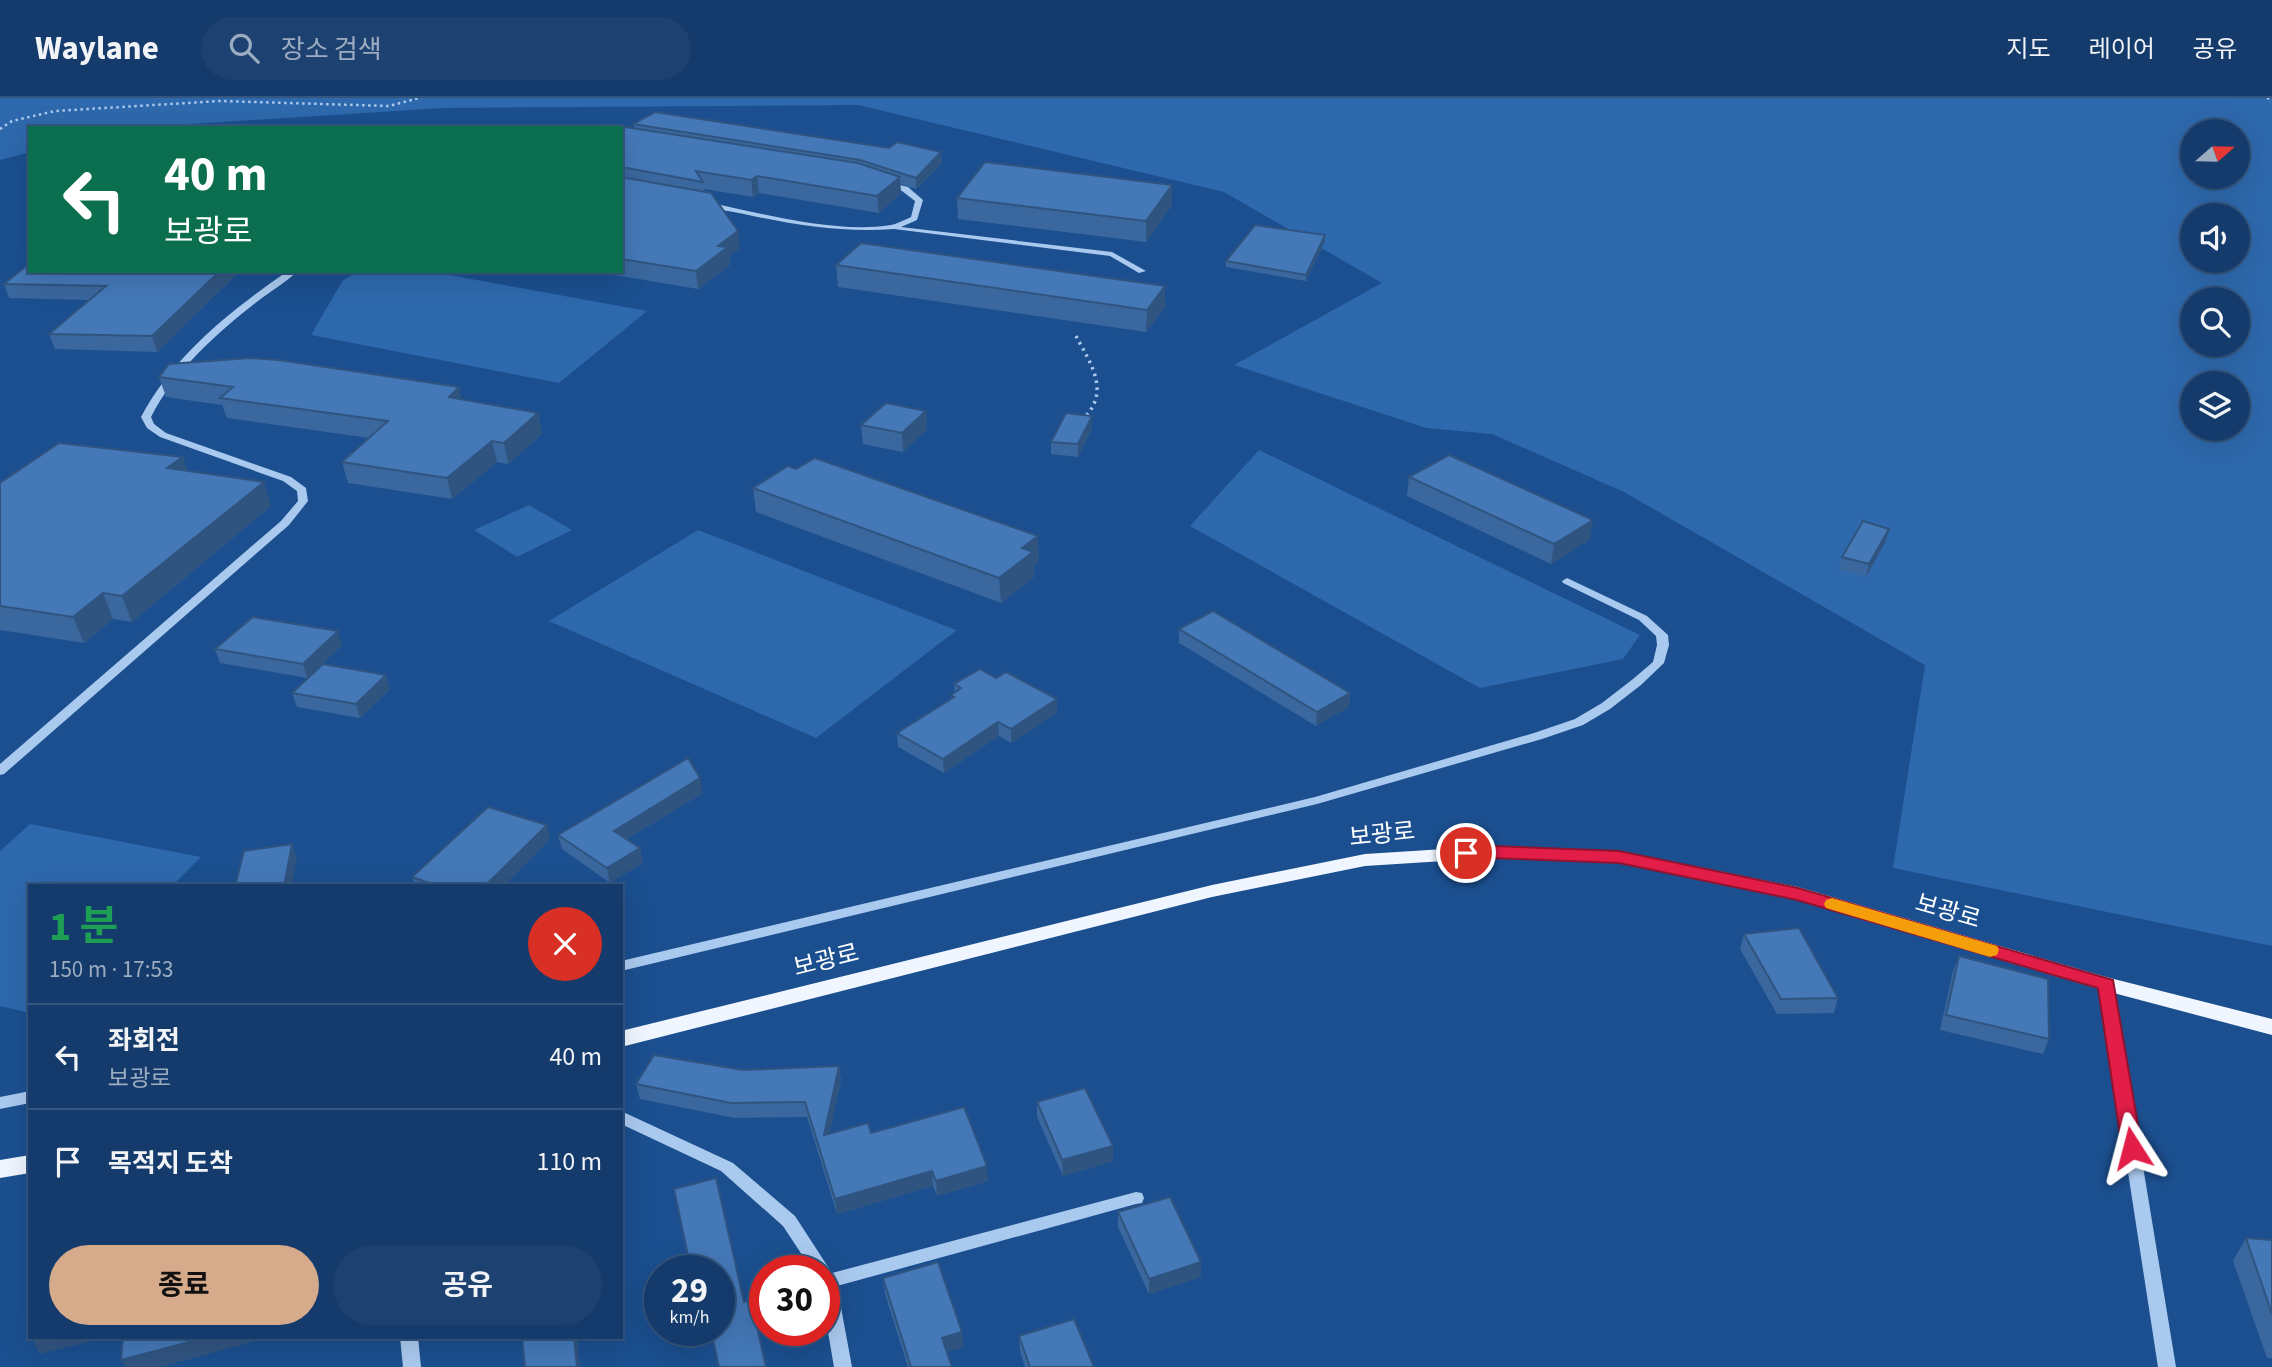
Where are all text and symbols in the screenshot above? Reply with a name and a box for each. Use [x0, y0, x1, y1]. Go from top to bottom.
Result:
search box [201, 17, 691, 80]
text: Waylane [35, 25, 159, 72]
icon: search [225, 29, 263, 67]
text: 장소 검색 [281, 31, 382, 68]
text: 지도 [2006, 32, 2051, 67]
text: 레이어 [2089, 32, 2155, 67]
text: 공유 [2193, 32, 2237, 67]
north arrow [2180, 119, 2250, 189]
map controls [2180, 119, 2250, 441]
text: 40 m [164, 140, 268, 210]
icon: left [49, 154, 140, 245]
button: sound [2180, 203, 2250, 273]
text: 보광로 [164, 209, 252, 255]
button: search [2180, 287, 2250, 357]
button: layers [2180, 371, 2250, 441]
street label: 보광로 [1347, 814, 1417, 855]
pin [1436, 823, 1496, 883]
icon: arrive [1447, 834, 1485, 872]
street label: 보광로 [1911, 886, 1985, 937]
text: 1 분 [49, 897, 118, 957]
button: close [528, 907, 602, 981]
street label: 보광로 [790, 935, 862, 985]
text: 150 m · 17:53 [49, 953, 173, 986]
text: 좌회전 [108, 1022, 180, 1059]
icon: left [49, 1038, 87, 1076]
text: 40 m [549, 1038, 602, 1075]
text: 보광로 [108, 1062, 171, 1095]
position arrow [2095, 1111, 2169, 1185]
icon: arrive [49, 1143, 87, 1181]
text: 110 m [536, 1143, 602, 1180]
text: 목적지 도착 [108, 1145, 233, 1182]
button: 종료 [49, 1245, 319, 1325]
button: 공유 [333, 1245, 602, 1325]
speed limit sign: 30 [749, 1255, 840, 1346]
text: 29 [671, 1266, 708, 1316]
text: km/h [670, 1305, 709, 1330]

